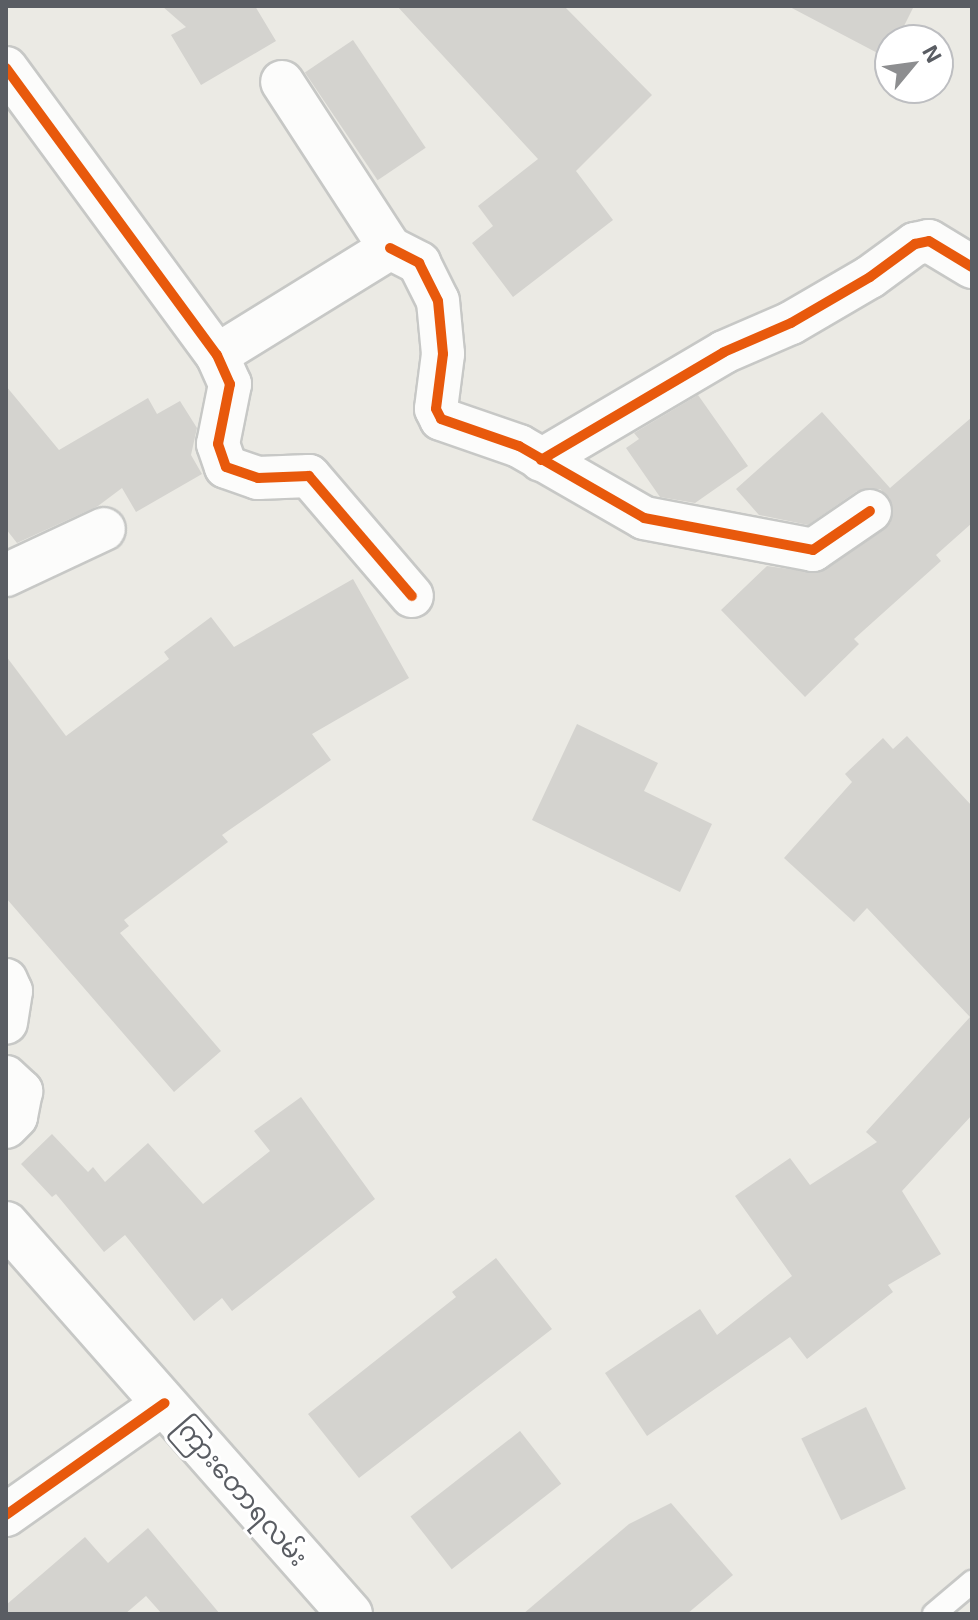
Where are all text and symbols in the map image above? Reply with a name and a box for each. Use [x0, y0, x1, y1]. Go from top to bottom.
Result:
north arrow [874, 24, 954, 104]
text: N [918, 40, 948, 67]
street label: ကြားတောရလမ်း [169, 1410, 315, 1572]

